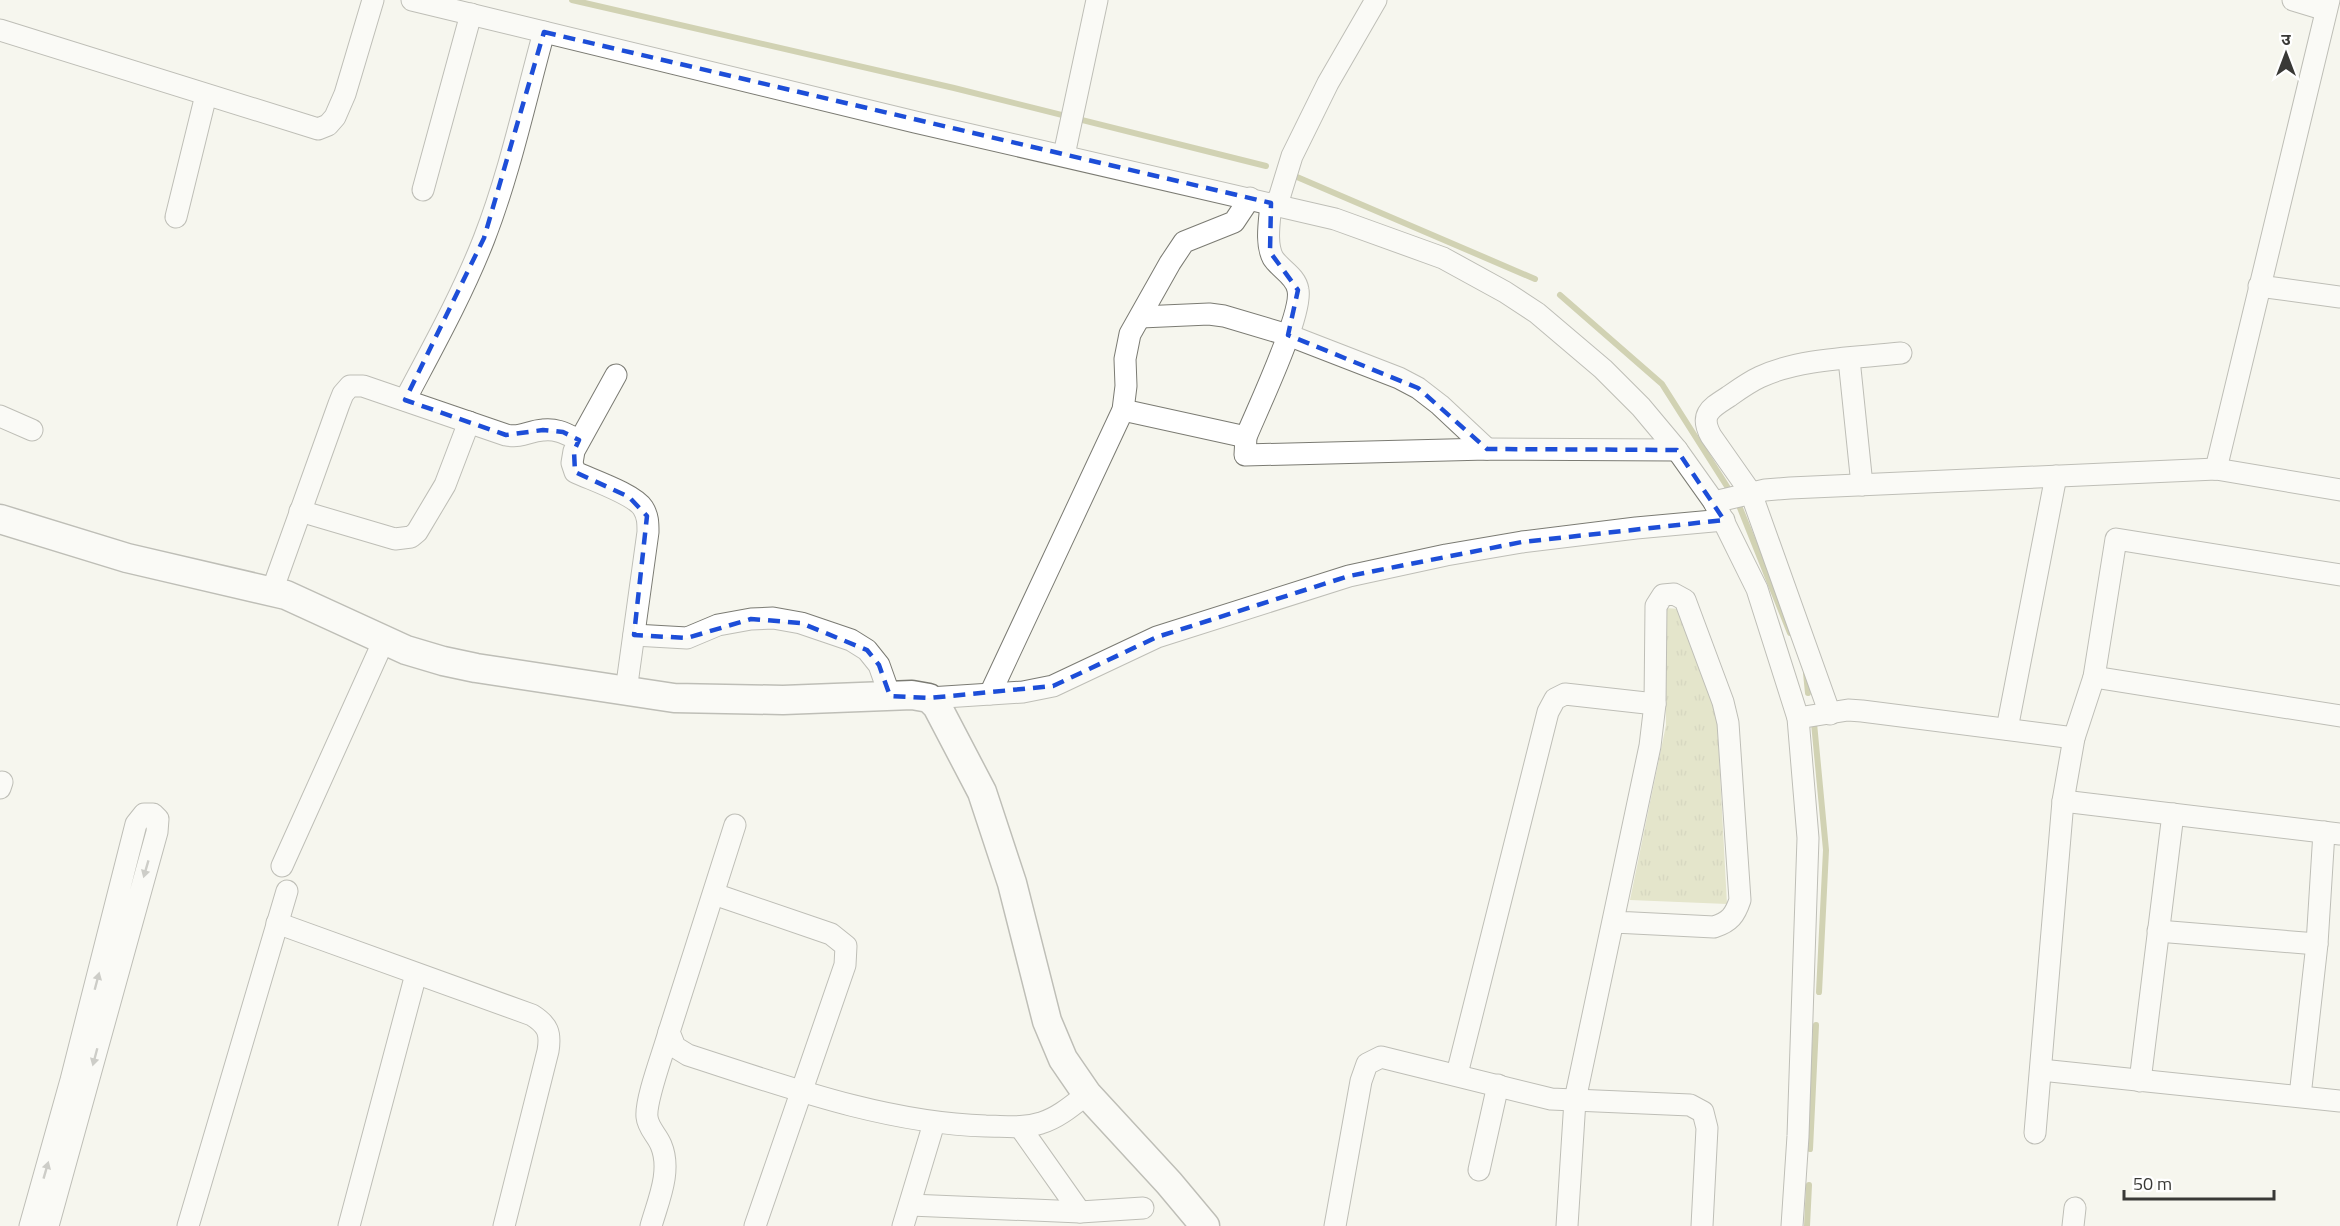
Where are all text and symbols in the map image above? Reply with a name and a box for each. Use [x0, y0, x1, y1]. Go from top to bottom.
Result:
north arrow [2256, 24, 2316, 84]
text: उ [2281, 27, 2291, 51]
one-way arrow [141, 860, 150, 878]
one-way arrow [93, 972, 102, 990]
one-way arrow [90, 1048, 99, 1066]
one-way arrow [42, 1161, 51, 1179]
scale bar [2124, 1163, 2274, 1201]
text: 50 m [2133, 1170, 2172, 1197]

